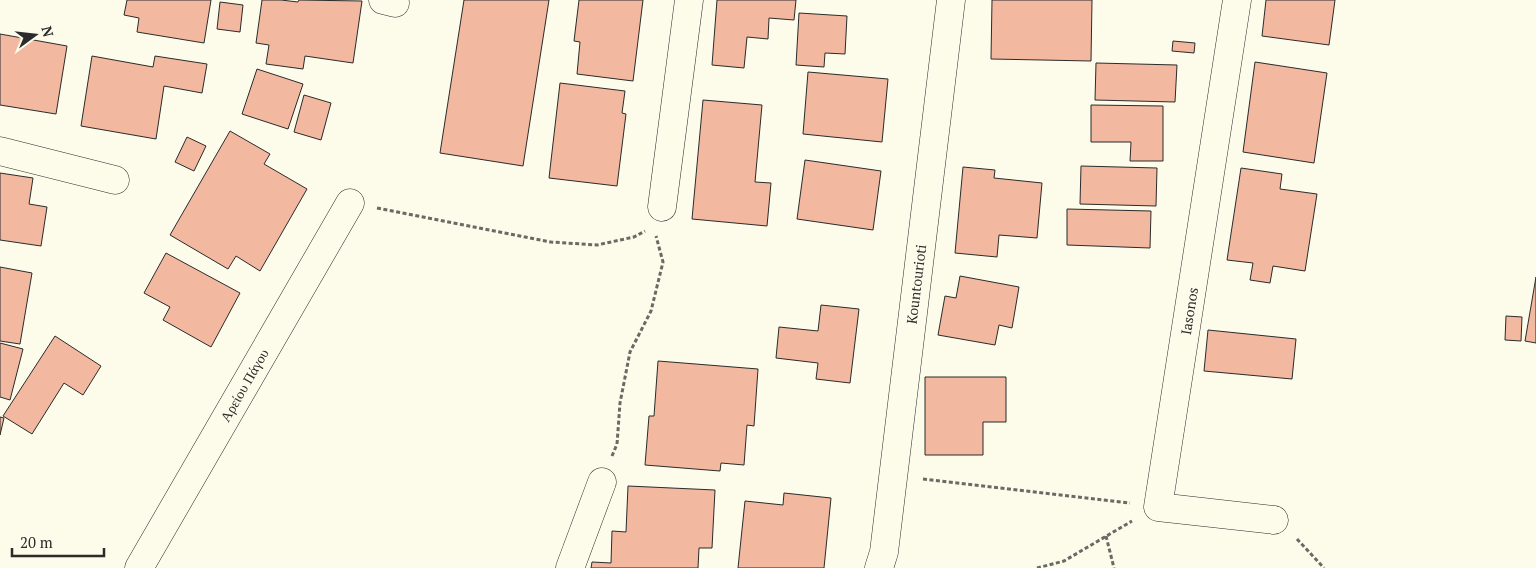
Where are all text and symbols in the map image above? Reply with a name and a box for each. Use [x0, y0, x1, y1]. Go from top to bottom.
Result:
north arrow [10, 10, 60, 60]
text: N [37, 24, 59, 39]
street label: Kountourioti [902, 243, 930, 325]
street label: Iasonos [1176, 286, 1202, 336]
street label: Αρείου Πάγου [215, 345, 273, 425]
scale bar [12, 526, 105, 558]
text: 20 m [20, 532, 53, 552]

